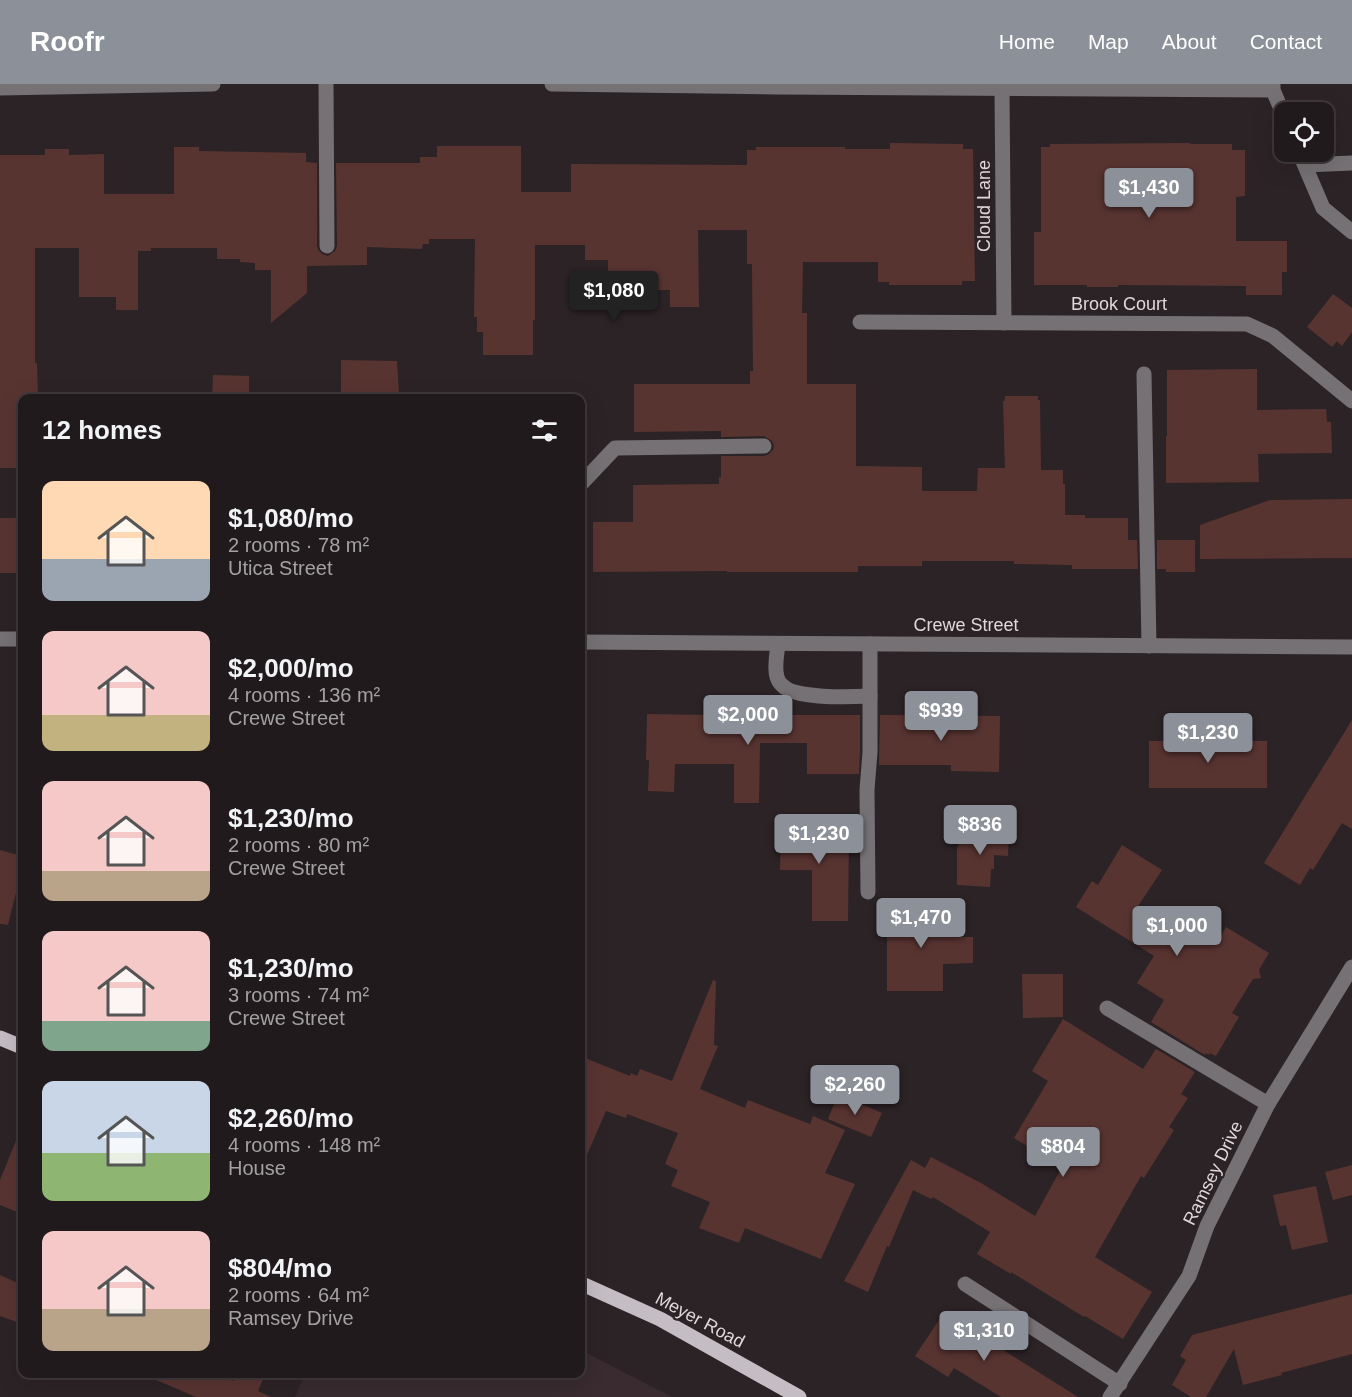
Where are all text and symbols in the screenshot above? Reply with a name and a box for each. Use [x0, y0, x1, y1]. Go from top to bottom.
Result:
text: Roofr [30, 26, 105, 57]
text: Home [999, 30, 1055, 53]
text: Map [1088, 30, 1129, 53]
text: About [1162, 30, 1217, 53]
text: Contact [1250, 30, 1322, 53]
map controls [1274, 102, 1334, 162]
button: locate [1274, 102, 1334, 162]
street label: Cloud Lane [974, 160, 994, 252]
pin: $1,430 [1100, 168, 1198, 219]
text: $1,430 [1118, 176, 1180, 198]
pin: $1,080 [565, 271, 663, 322]
text: $1,080 [583, 279, 645, 301]
street label: Brook Court [1071, 294, 1167, 314]
icon: filters [528, 414, 561, 447]
text: 12 homes [42, 415, 162, 445]
text: $1,080/mo [228, 503, 354, 533]
icon: home [90, 505, 162, 577]
text: 2 rooms · 78 m² [228, 534, 369, 556]
text: Utica Street [228, 557, 332, 579]
street label: Crewe Street [913, 615, 1019, 635]
text: $2,000/mo [228, 653, 354, 683]
icon: home [90, 655, 162, 727]
text: 4 rooms · 136 m² [228, 684, 380, 706]
pin: $939 [905, 691, 977, 742]
pin: $2,000 [699, 695, 797, 746]
text: $939 [919, 699, 963, 721]
text: $2,000 [717, 703, 779, 725]
text: Crewe Street [228, 707, 345, 729]
pin: $1,230 [1159, 713, 1257, 764]
text: $1,230 [1177, 721, 1239, 743]
text: $1,230/mo [228, 803, 354, 833]
icon: home [90, 805, 162, 877]
pin: $836 [944, 805, 1016, 856]
text: $836 [958, 813, 1002, 835]
pin: $1,230 [770, 814, 868, 865]
text: $1,230 [788, 822, 850, 844]
text: 2 rooms · 80 m² [228, 834, 369, 856]
text: Crewe Street [228, 857, 345, 879]
pin: $1,470 [872, 898, 970, 949]
text: $1,470 [890, 906, 952, 928]
pin: $1,000 [1128, 906, 1226, 957]
text: $1,000 [1146, 914, 1208, 936]
text: $1,230/mo [228, 953, 354, 983]
icon: home [90, 955, 162, 1027]
text: 3 rooms · 74 m² [228, 984, 369, 1006]
text: Crewe Street [228, 1007, 345, 1029]
pin: $2,260 [806, 1065, 904, 1116]
text: $2,260 [824, 1073, 886, 1095]
text: $2,260/mo [228, 1103, 354, 1133]
icon: home [90, 1105, 162, 1177]
street label: Ramsey Drive [1179, 1118, 1247, 1228]
pin: $804 [1027, 1127, 1099, 1178]
text: 4 rooms · 148 m² [228, 1134, 380, 1156]
text: $804 [1041, 1135, 1085, 1157]
text: House [228, 1157, 286, 1179]
text: $804/mo [228, 1253, 332, 1283]
icon: home [90, 1255, 162, 1327]
text: 2 rooms · 64 m² [228, 1284, 369, 1306]
street label: Meyer Road [652, 1288, 748, 1352]
text: Ramsey Drive [228, 1307, 354, 1329]
pin: $1,310 [935, 1311, 1033, 1362]
text: $1,310 [953, 1319, 1015, 1341]

